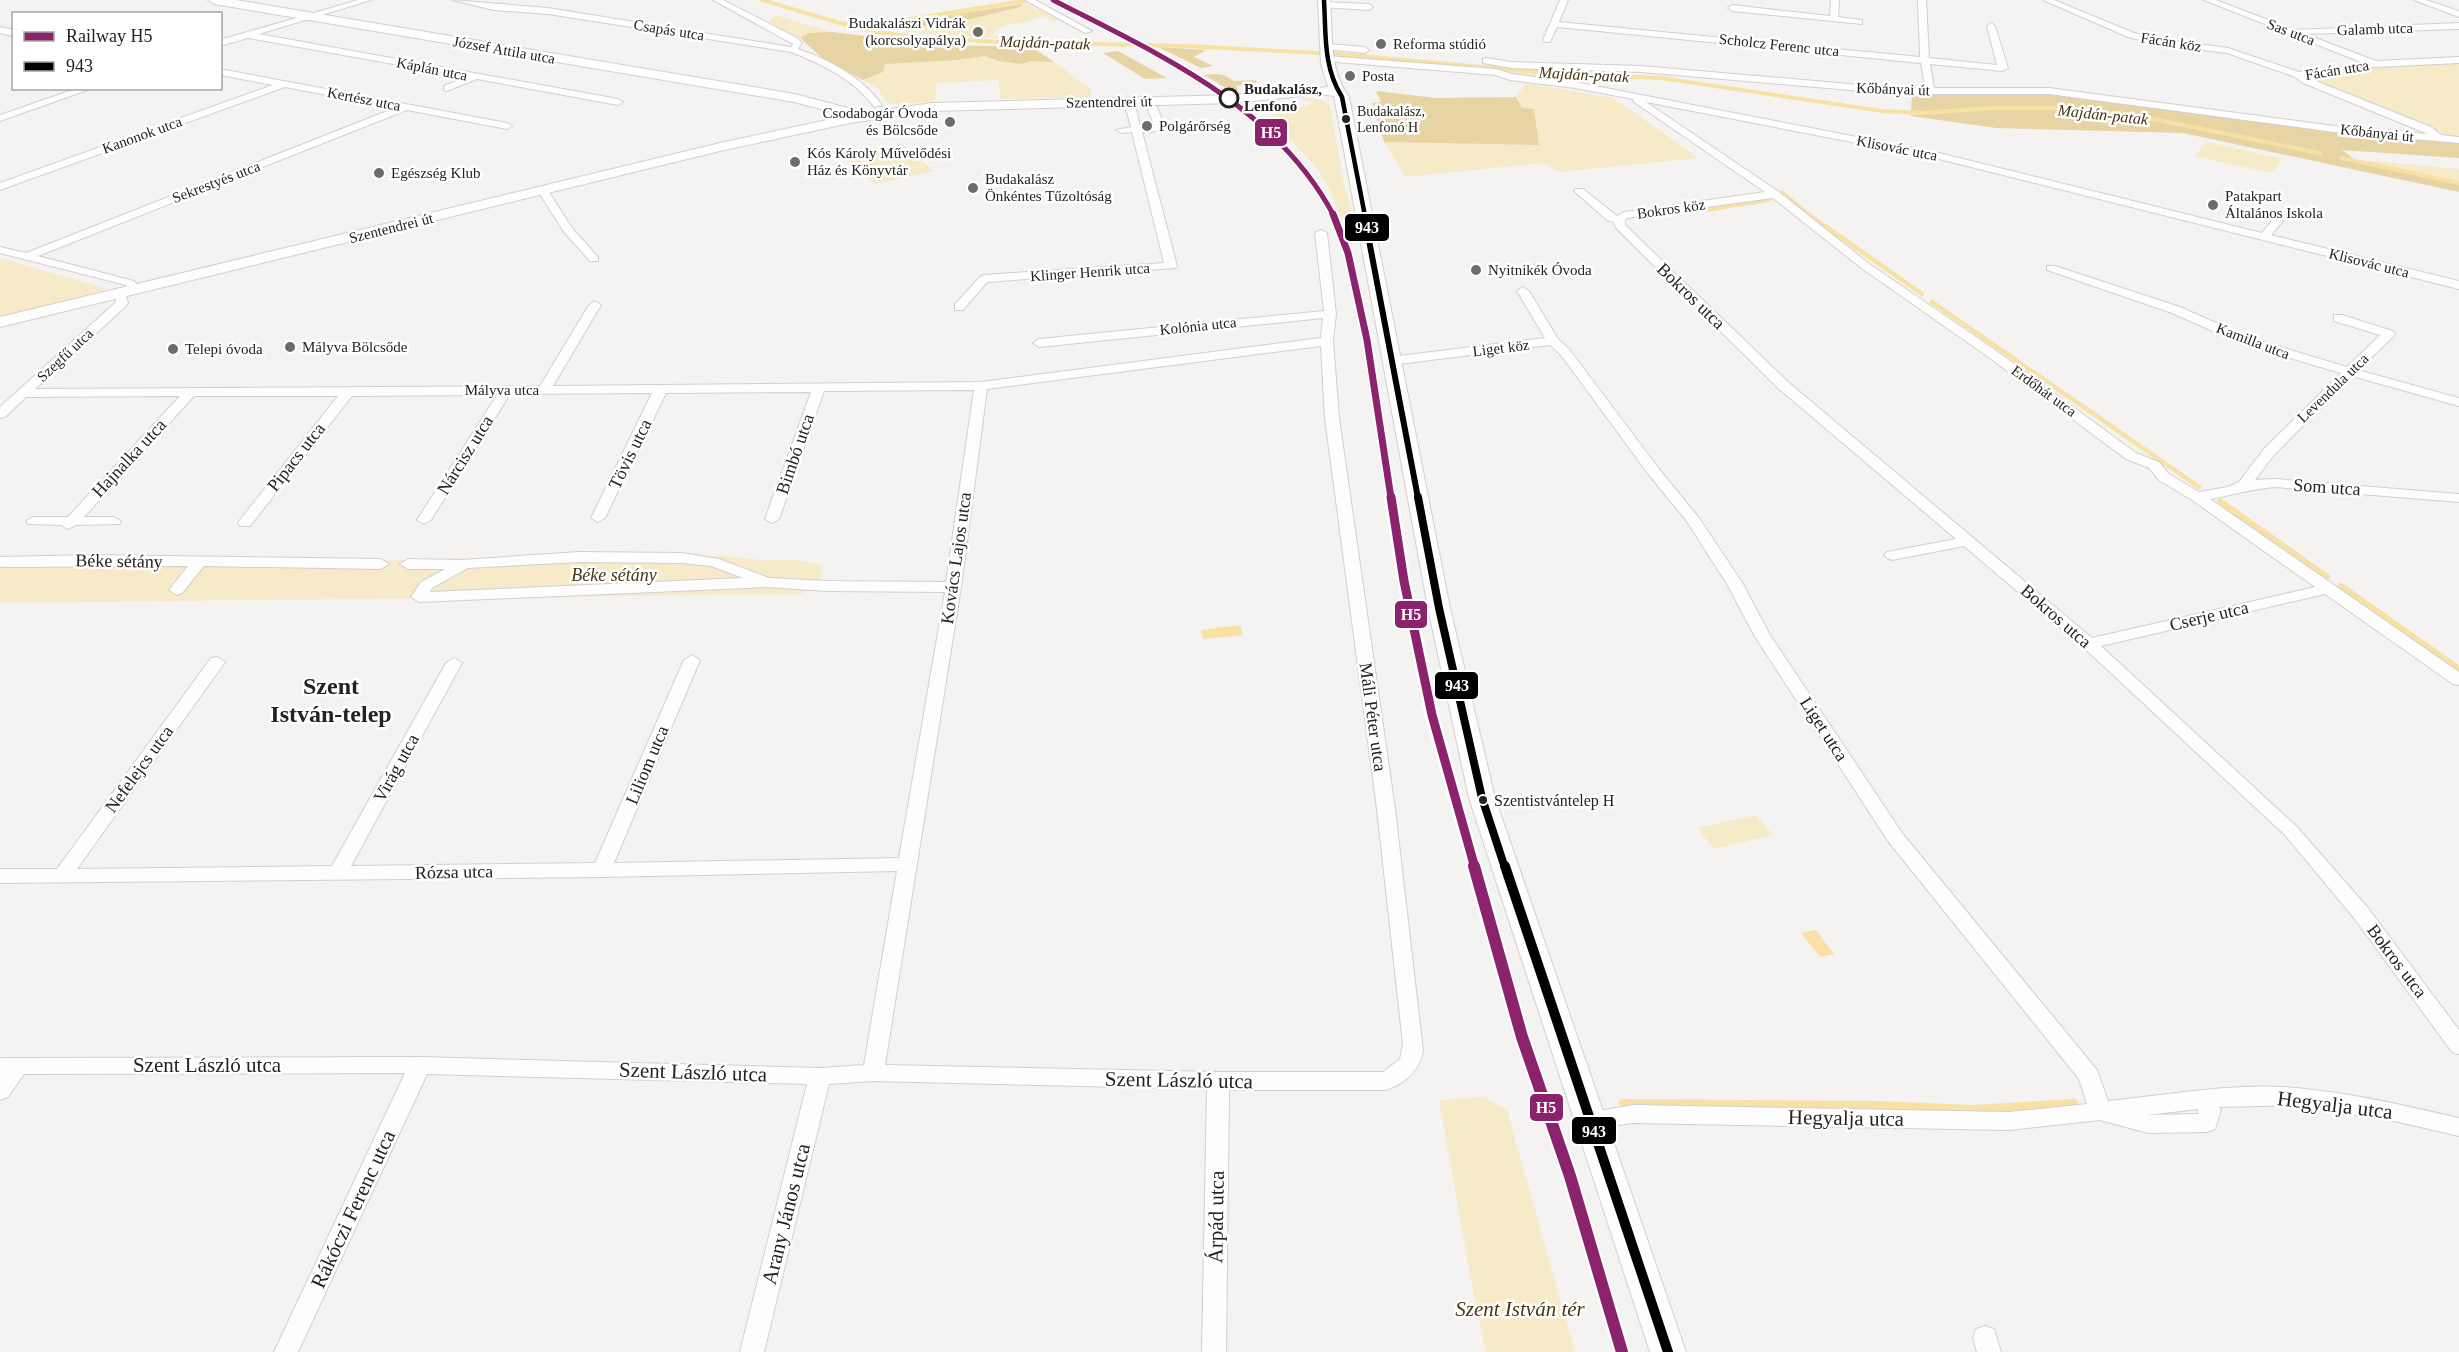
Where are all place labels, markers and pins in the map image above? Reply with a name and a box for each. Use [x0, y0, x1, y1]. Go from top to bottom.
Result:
place label: Budakalászi Vidrák (korcsolyapálya) [848, 15, 966, 49]
marker: Budakalászi Vidrák (korcsolyapálya) [971, 25, 985, 39]
place label: Reforma stúdió [1393, 36, 1486, 52]
marker: Reforma stúdió [1374, 37, 1388, 51]
place label: Posta [1362, 68, 1395, 84]
marker: Posta [1343, 69, 1357, 83]
place label: Budakalász, Lenfonó [1244, 81, 1322, 114]
marker: Budakalász, Lenfonó [1219, 88, 1239, 108]
place label: Budakalász, Lenfonó H [1357, 104, 1425, 135]
place label: Csodabogár Óvoda és Bölcsőde [823, 105, 938, 138]
marker: Budakalász, Lenfonó H [1340, 113, 1352, 125]
marker: Csodabogár Óvoda és Bölcsőde [943, 115, 957, 129]
place label: Polgárőrség [1159, 118, 1231, 134]
marker: Polgárőrség [1140, 119, 1154, 133]
place label: Kós Károly Művelődési Ház és Könyvtár [807, 145, 951, 178]
marker: Kós Károly Művelődési Ház és Könyvtár [788, 155, 802, 169]
place label: Egészség Klub [391, 165, 481, 181]
marker: Egészség Klub [372, 166, 386, 180]
place label: Budakalász Önkéntes Tűzoltóság [985, 171, 1112, 204]
marker: Budakalász Önkéntes Tűzoltóság [966, 181, 980, 195]
place label: Patakpart Általános Iskola [2225, 188, 2323, 221]
marker: Patakpart Általános Iskola [2206, 198, 2220, 212]
place label: Nyitnikék Óvoda [1488, 262, 1592, 278]
marker: Nyitnikék Óvoda [1469, 263, 1483, 277]
place label: Mályva Bölcsőde [302, 339, 408, 355]
marker: Mályva Bölcsőde [283, 340, 297, 354]
place label: Telepi óvoda [185, 341, 263, 357]
marker: Telepi óvoda [166, 342, 180, 356]
place label: Szentistvántelep H [1494, 792, 1615, 810]
marker: Szentistvántelep H [1477, 794, 1489, 806]

